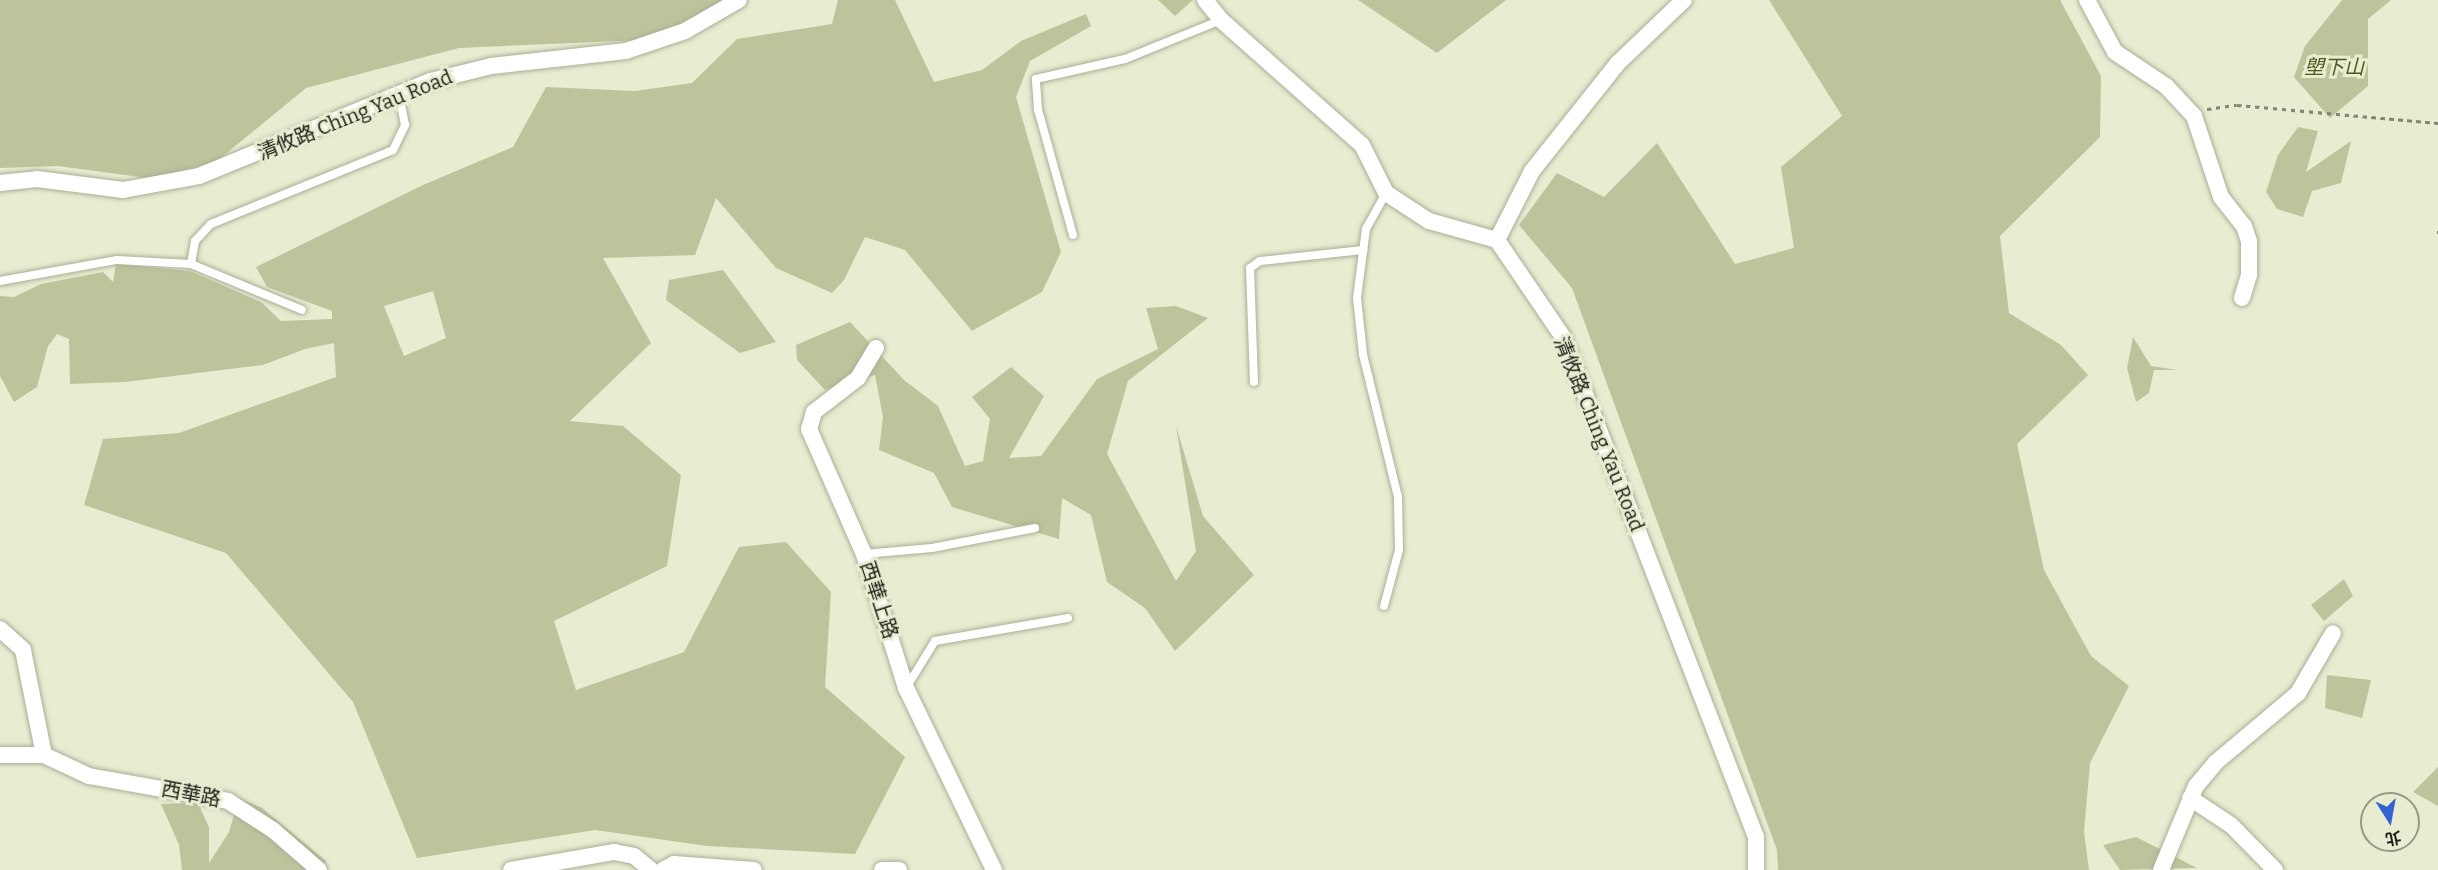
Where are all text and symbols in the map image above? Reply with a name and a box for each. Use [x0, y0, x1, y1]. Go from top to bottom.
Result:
park label: 塱下山 [2304, 55, 2364, 79]
street label: 清攸路 Ching Yau Road [254, 65, 456, 165]
street label: 清攸路 Ching Yau Road [1549, 333, 1649, 535]
street label: 西華上路 [855, 558, 903, 642]
street label: 西華路 [159, 776, 223, 812]
north arrow [2360, 792, 2420, 852]
text: 北 [2383, 827, 2403, 849]

